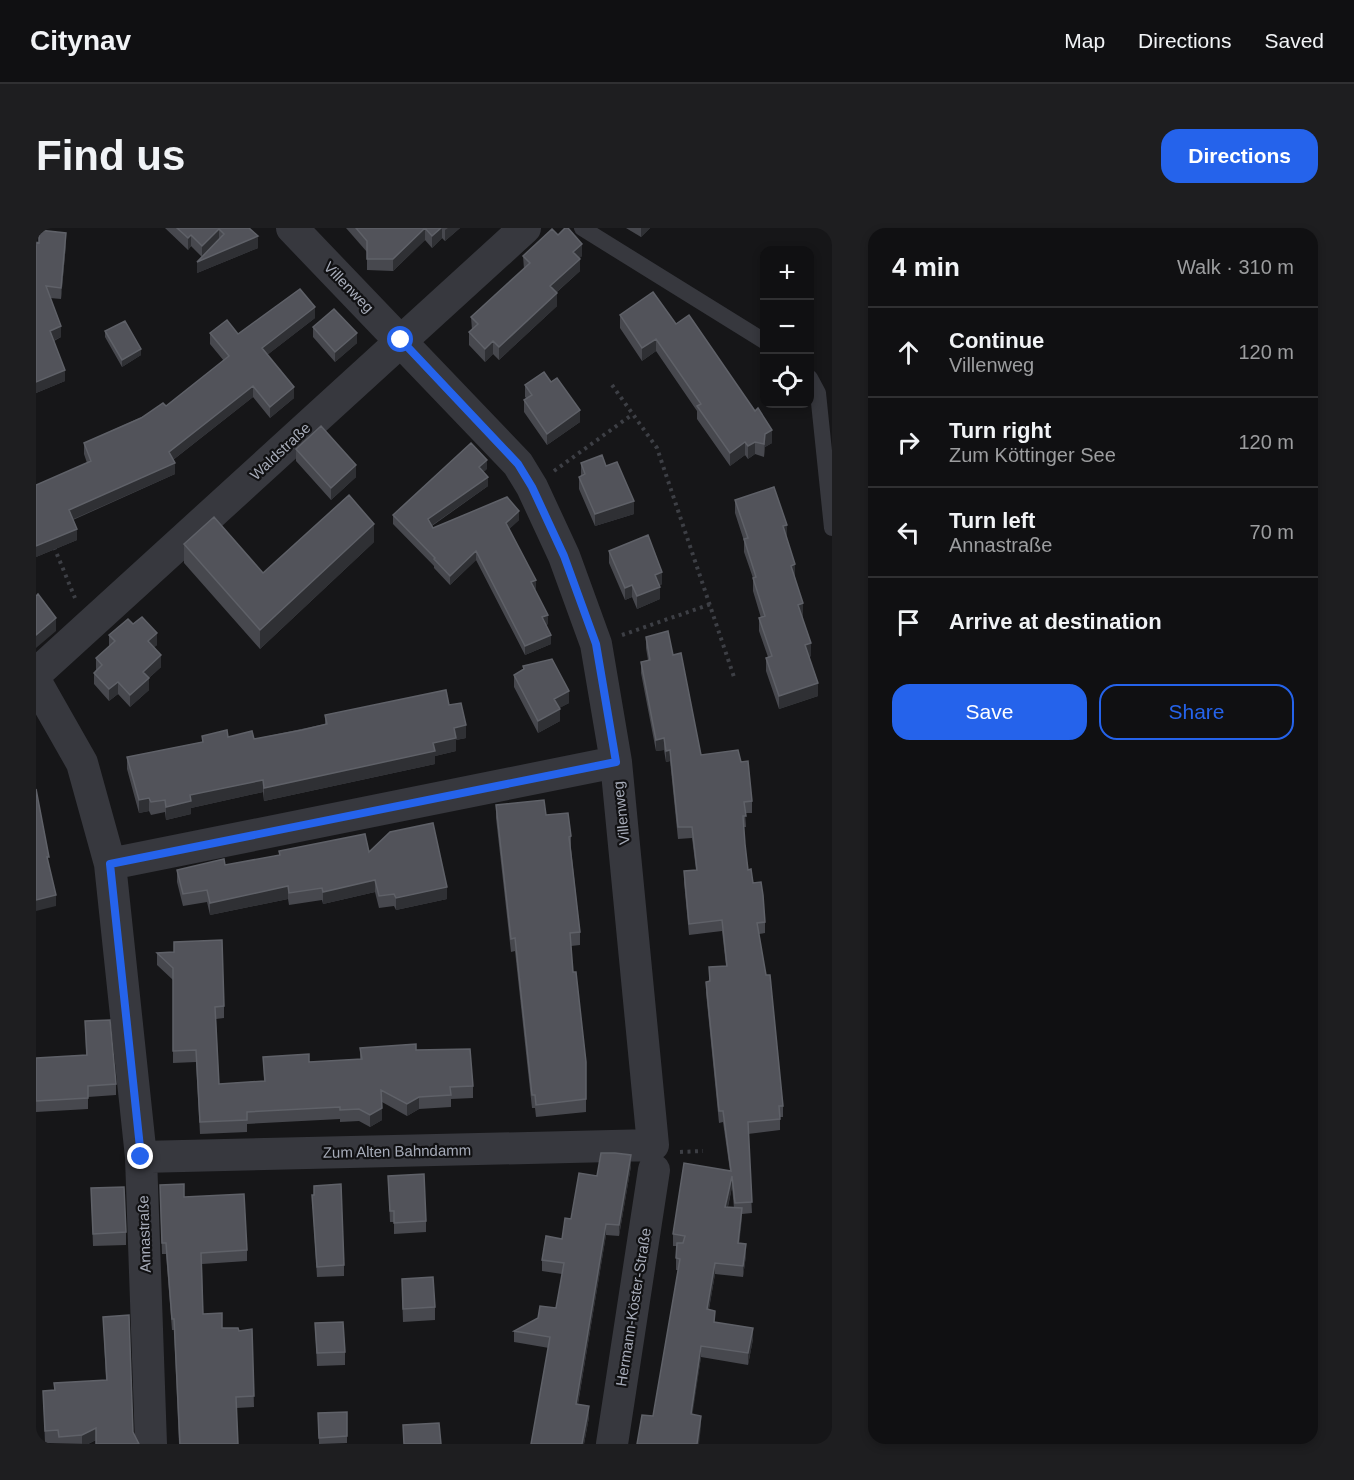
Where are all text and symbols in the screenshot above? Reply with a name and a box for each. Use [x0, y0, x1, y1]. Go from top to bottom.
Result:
text: Citynav [30, 25, 131, 56]
text: Map [1064, 29, 1105, 52]
text: Directions [1138, 29, 1231, 52]
text: Saved [1264, 29, 1324, 52]
button: Directions [1161, 129, 1318, 183]
text: Find us [36, 132, 185, 179]
map controls [760, 246, 814, 408]
button: + [760, 246, 814, 300]
text: 4 min [892, 252, 960, 282]
text: Walk · 310 m [1177, 256, 1294, 278]
street label: Villenweg [321, 258, 377, 316]
button: − [760, 300, 814, 354]
route start [387, 326, 413, 352]
text: Continue [949, 328, 1044, 353]
icon: ahead [892, 336, 925, 369]
text: 120 m [1238, 341, 1294, 363]
button: locate [760, 354, 814, 408]
text: Villenweg [949, 354, 1034, 376]
text: Turn right [949, 418, 1051, 443]
street label: Waldstraße [246, 419, 314, 483]
icon: right [892, 426, 925, 459]
text: 120 m [1238, 431, 1294, 453]
text: Zum Köttinger See [949, 444, 1116, 466]
text: Turn left [949, 508, 1035, 533]
icon: left [892, 516, 925, 549]
text: 70 m [1250, 521, 1294, 543]
text: Annastraße [949, 534, 1052, 556]
icon: arrive [892, 606, 925, 639]
text: Arrive at destination [949, 609, 1162, 634]
button: Save [892, 684, 1087, 740]
button: Share [1099, 684, 1294, 740]
street label: Villenweg [609, 780, 633, 846]
street label: Zum Alten Bahndamm [323, 1141, 471, 1161]
route end [127, 1143, 153, 1169]
street label: Annastraße [134, 1195, 154, 1273]
street label: Hermann-Köster-Straße [612, 1227, 654, 1387]

